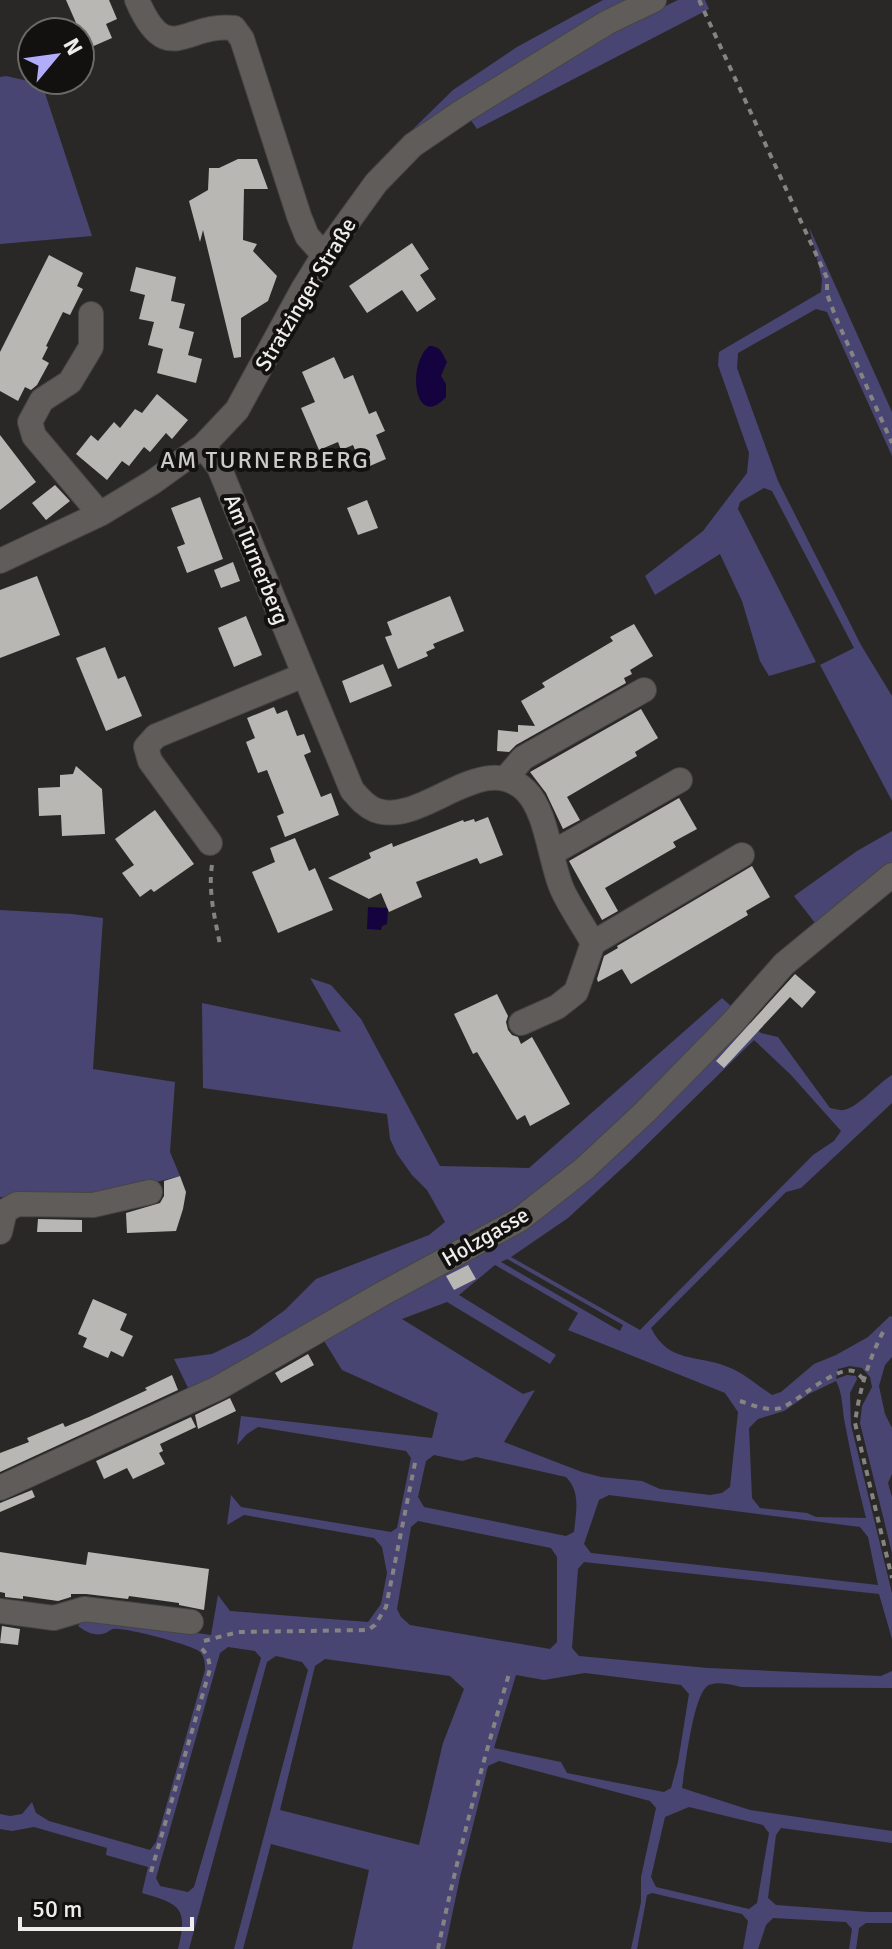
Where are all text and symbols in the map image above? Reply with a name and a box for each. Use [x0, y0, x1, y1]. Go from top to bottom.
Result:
north arrow [16, 16, 96, 96]
text: N [58, 33, 89, 60]
street label: Stratzinger Straße [249, 213, 362, 376]
district label: AM TURNERBERG [160, 445, 370, 475]
street label: Am Turnerberg [218, 490, 295, 628]
street label: Holzgasse [437, 1201, 534, 1272]
scale bar [20, 1881, 192, 1931]
text: 50 m [32, 1894, 82, 1924]

